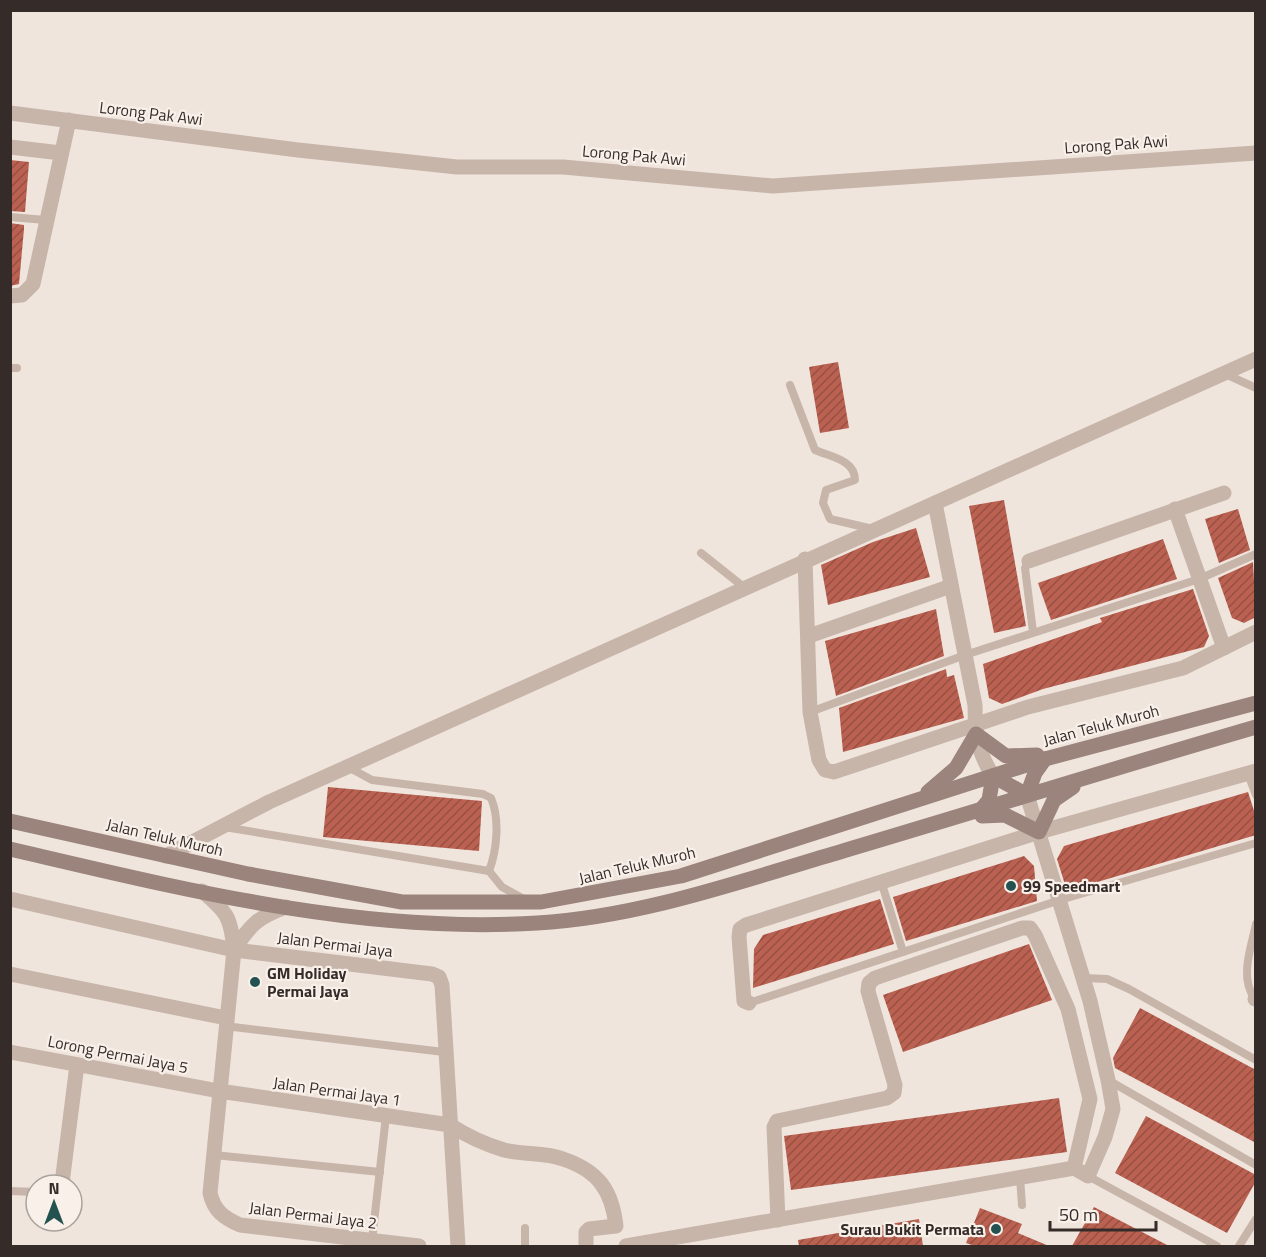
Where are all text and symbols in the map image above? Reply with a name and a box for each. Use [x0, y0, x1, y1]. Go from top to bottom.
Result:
street label: Lorong Pak Awi [98, 95, 204, 131]
street label: Lorong Pak Awi [1063, 128, 1169, 160]
street label: Lorong Pak Awi [581, 139, 687, 171]
street label: Jalan Teluk Muroh [1040, 698, 1162, 752]
street label: Jalan Teluk Muroh [104, 812, 226, 862]
street label: Jalan Teluk Muroh [576, 840, 698, 890]
place label: 99 Speedmart [1023, 874, 1121, 898]
marker: 99 Speedmart [1004, 879, 1018, 893]
street label: Jalan Permai Jaya [276, 925, 394, 963]
place label: GM Holiday Permai Jaya [267, 961, 349, 1003]
marker: GM Holiday Permai Jaya [248, 975, 262, 989]
street label: Lorong Permai Jaya 5 [46, 1029, 190, 1079]
street label: Jalan Permai Jaya 1 [272, 1070, 402, 1112]
north arrow [24, 1173, 84, 1233]
text: N [48, 1176, 60, 1200]
scale bar [1050, 1194, 1156, 1232]
street label: Jalan Permai Jaya 2 [248, 1195, 378, 1235]
text: 50 m [1059, 1201, 1098, 1228]
place label: Surau Bukit Permata [841, 1217, 984, 1241]
marker: Surau Bukit Permata [989, 1222, 1003, 1236]

